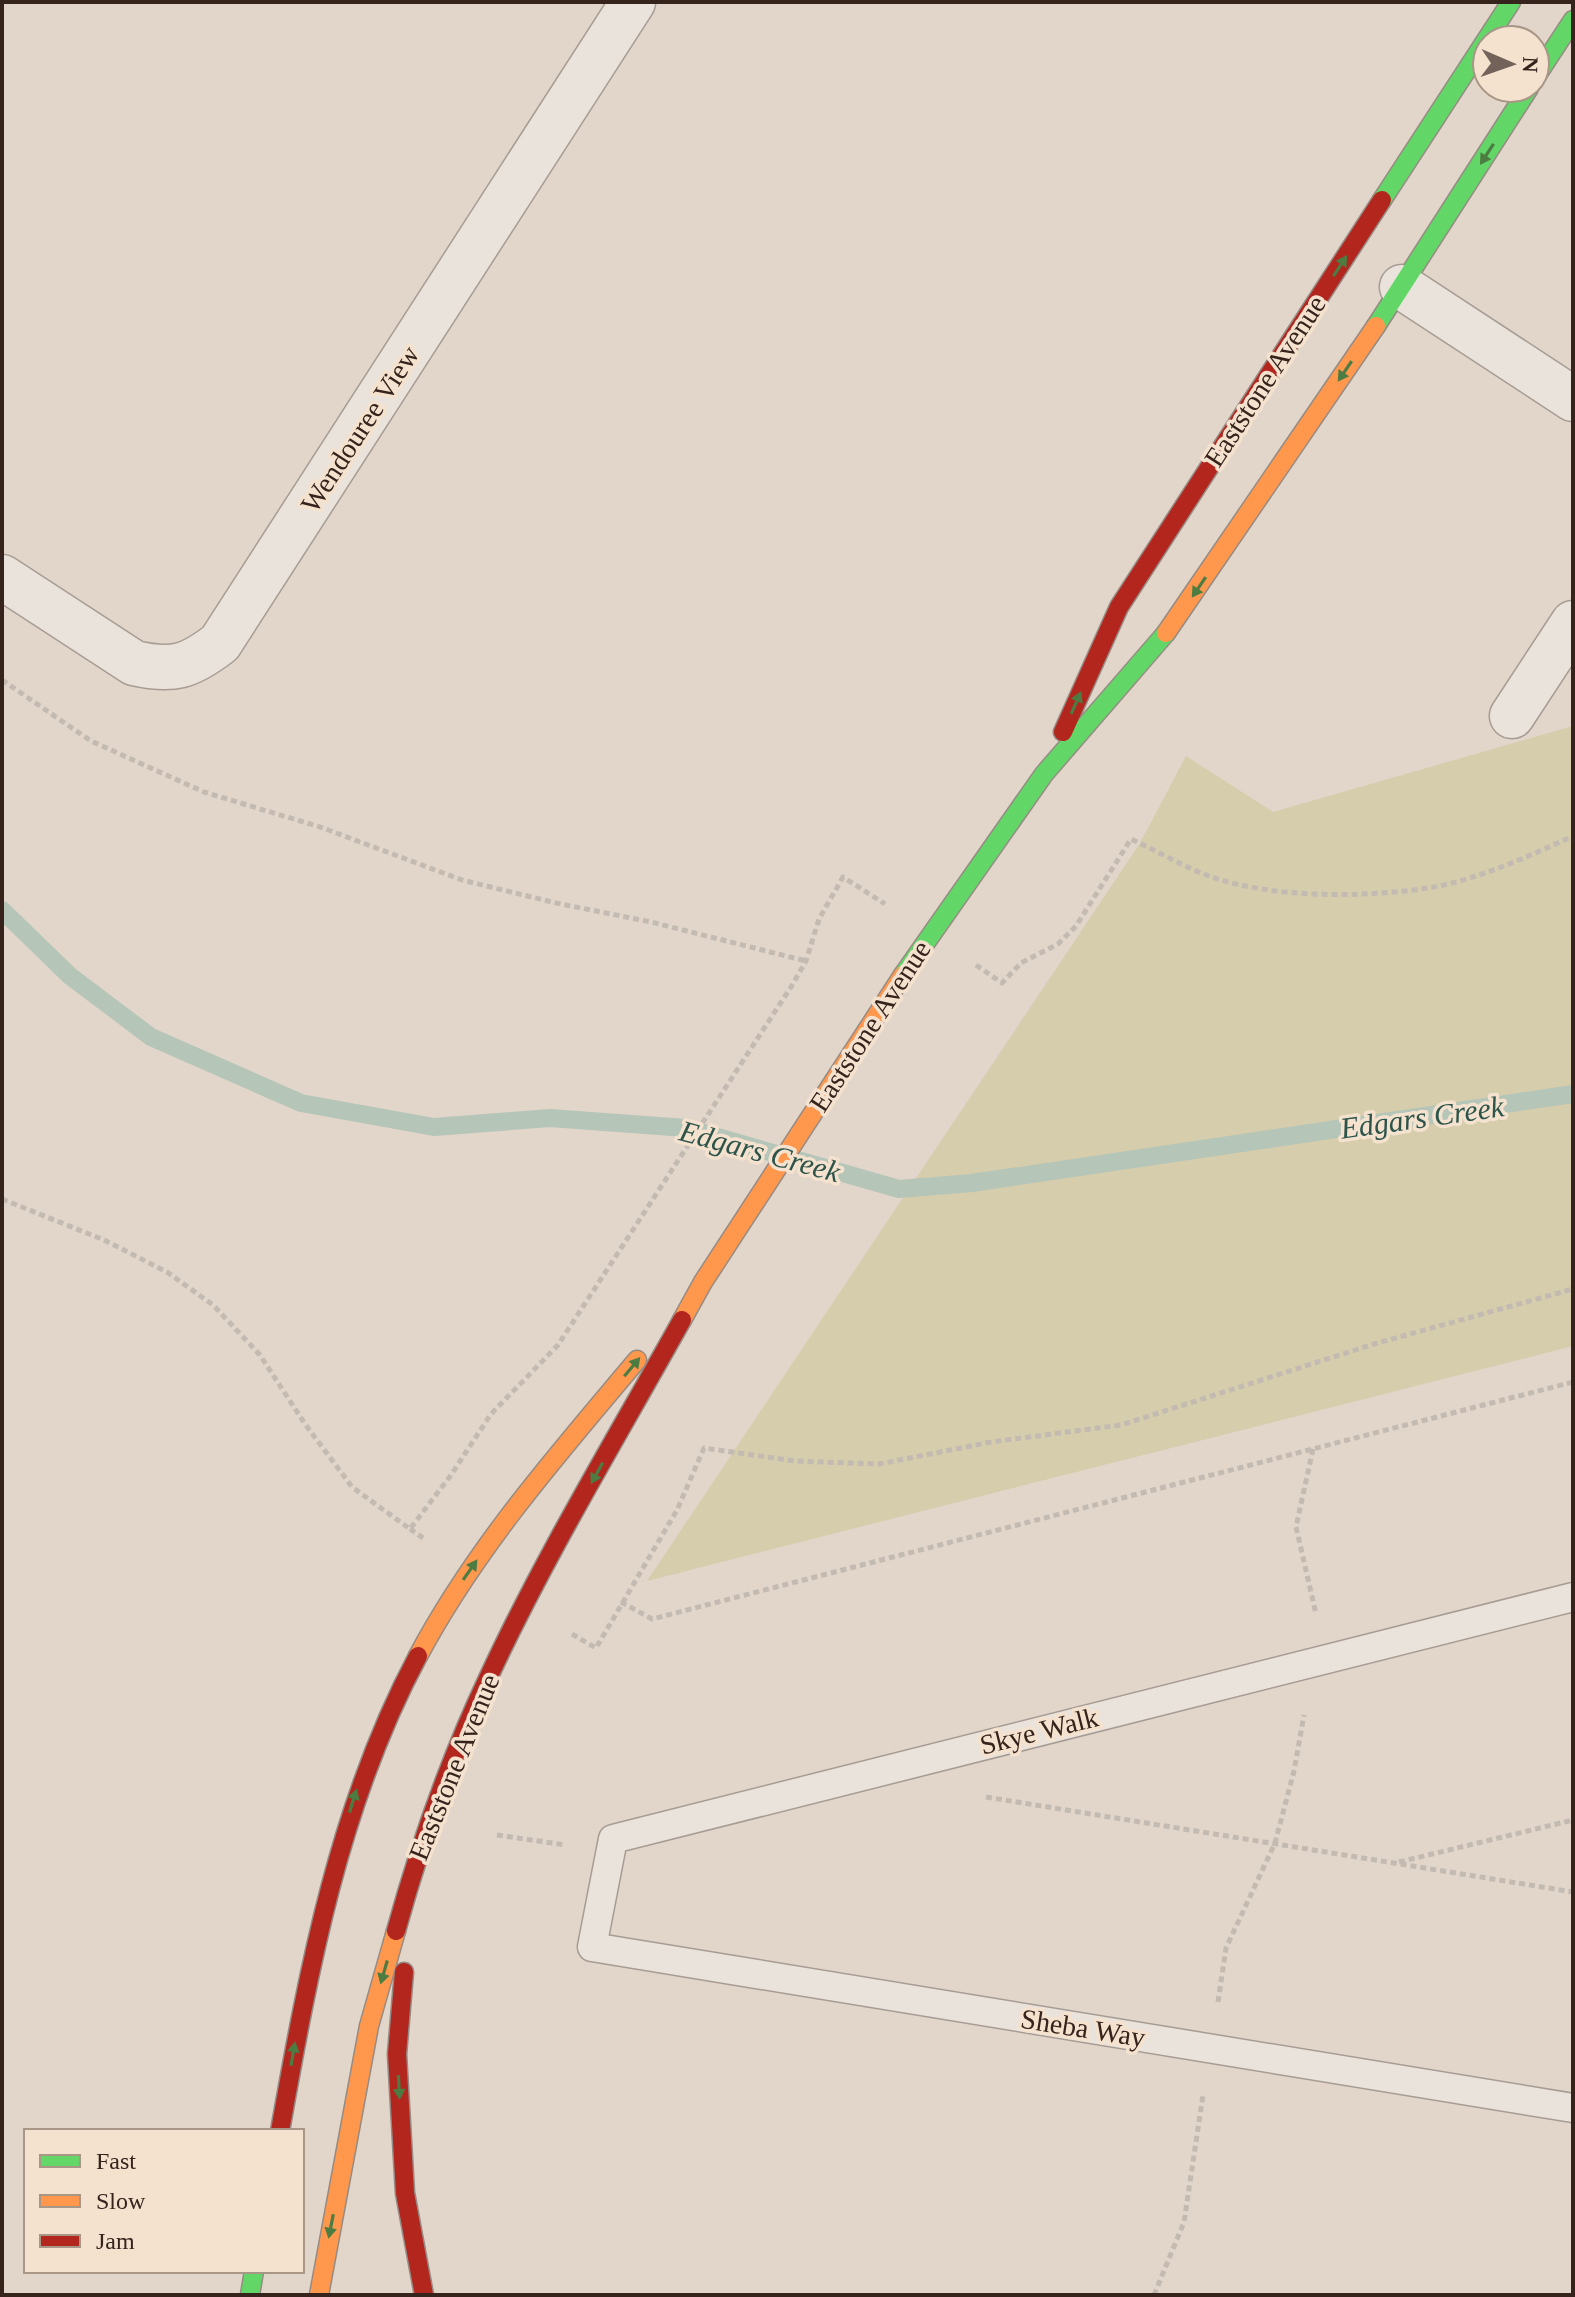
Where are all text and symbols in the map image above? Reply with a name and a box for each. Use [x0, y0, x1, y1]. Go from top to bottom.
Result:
north arrow [1471, 24, 1551, 104]
text: N [1518, 56, 1543, 73]
one-way arrow [1480, 143, 1494, 165]
one-way arrow [1333, 255, 1348, 276]
street label: Eaststone Avenue [1198, 290, 1332, 472]
street label: Wendouree View [295, 339, 426, 518]
one-way arrow [1338, 361, 1353, 382]
one-way arrow [1193, 576, 1207, 598]
one-way arrow [1069, 691, 1082, 715]
street label: Eaststone Avenue [803, 935, 937, 1117]
water label: Edgars Creek [1337, 1089, 1507, 1145]
water label: Edgars Creek [675, 1113, 844, 1188]
one-way arrow [623, 1357, 640, 1377]
one-way arrow [591, 1461, 604, 1484]
one-way arrow [462, 1560, 477, 1581]
street label: Eaststone Avenue [403, 1670, 505, 1864]
street label: Skye Walk [977, 1701, 1101, 1761]
one-way arrow [347, 1789, 360, 1813]
one-way arrow [377, 1960, 390, 1984]
street label: Sheba Way [1019, 2003, 1147, 2053]
one-way arrow [288, 2041, 300, 2066]
one-way arrow [393, 2075, 406, 2100]
legend [24, 2129, 304, 2273]
text: Fast [96, 2148, 136, 2174]
text: Slow [96, 2188, 146, 2214]
one-way arrow [325, 2214, 337, 2239]
text: Jam [96, 2228, 135, 2254]

